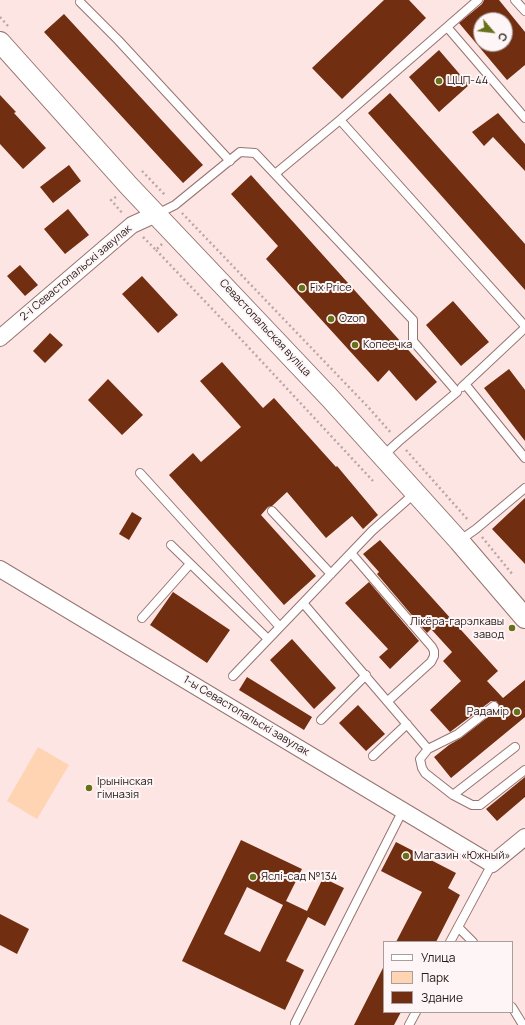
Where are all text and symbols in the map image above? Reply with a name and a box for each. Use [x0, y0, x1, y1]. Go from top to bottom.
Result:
north arrow [473, 12, 513, 52]
text: С [495, 30, 512, 45]
place label: ЦЦП-44 [447, 74, 488, 88]
marker: ЦЦП-44 [434, 76, 444, 86]
street label: 2-і Севастопальскі завулак [17, 222, 135, 324]
street label: Севастопальская вуліца [217, 277, 313, 379]
place label: Fix Price [310, 281, 352, 295]
marker: Fix Price [297, 283, 307, 293]
place label: Ozon [339, 312, 365, 326]
marker: Ozon [326, 314, 336, 324]
place label: Копеечка [363, 338, 412, 352]
marker: Копеечка [350, 340, 360, 350]
place label: Лікёра-гарэлкавы завод [410, 615, 504, 641]
marker: Лікёра-гарэлкавы завод [507, 623, 517, 633]
street label: 1-ы Севастопальскі завулак [181, 673, 311, 759]
place label: Радамір [467, 705, 509, 719]
marker: Радамір [512, 707, 522, 717]
place label: Ірынінская гімназія [97, 775, 153, 801]
marker: Ірынінская гімназія [84, 783, 94, 793]
place label: Магазин «Южный» [414, 849, 510, 863]
marker: Магазин «Южный» [401, 851, 411, 861]
place label: Яслі-сад №134 [261, 870, 337, 884]
marker: Яслі-сад №134 [248, 872, 258, 882]
legend [383, 941, 513, 1013]
text: Улица [421, 949, 455, 966]
text: Парк [421, 969, 449, 986]
text: Здание [421, 989, 463, 1006]

